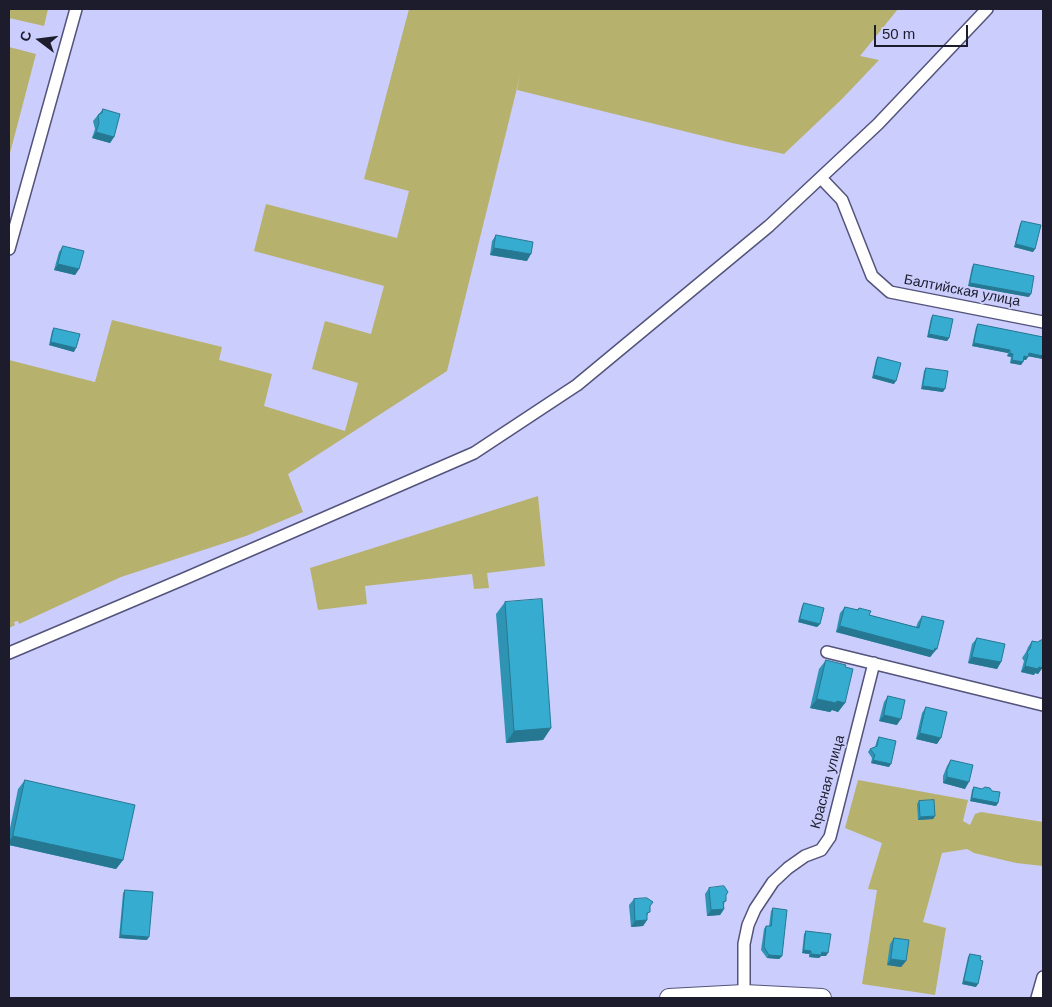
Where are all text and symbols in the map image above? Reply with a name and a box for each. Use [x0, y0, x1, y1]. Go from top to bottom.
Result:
north arrow [15, 15, 65, 65]
scale bar [877, 15, 971, 47]
text: 50 m [882, 25, 915, 42]
text: С [16, 29, 35, 43]
street label: Балтийская улица [902, 271, 1022, 311]
street label: Красная улица [807, 733, 849, 831]

